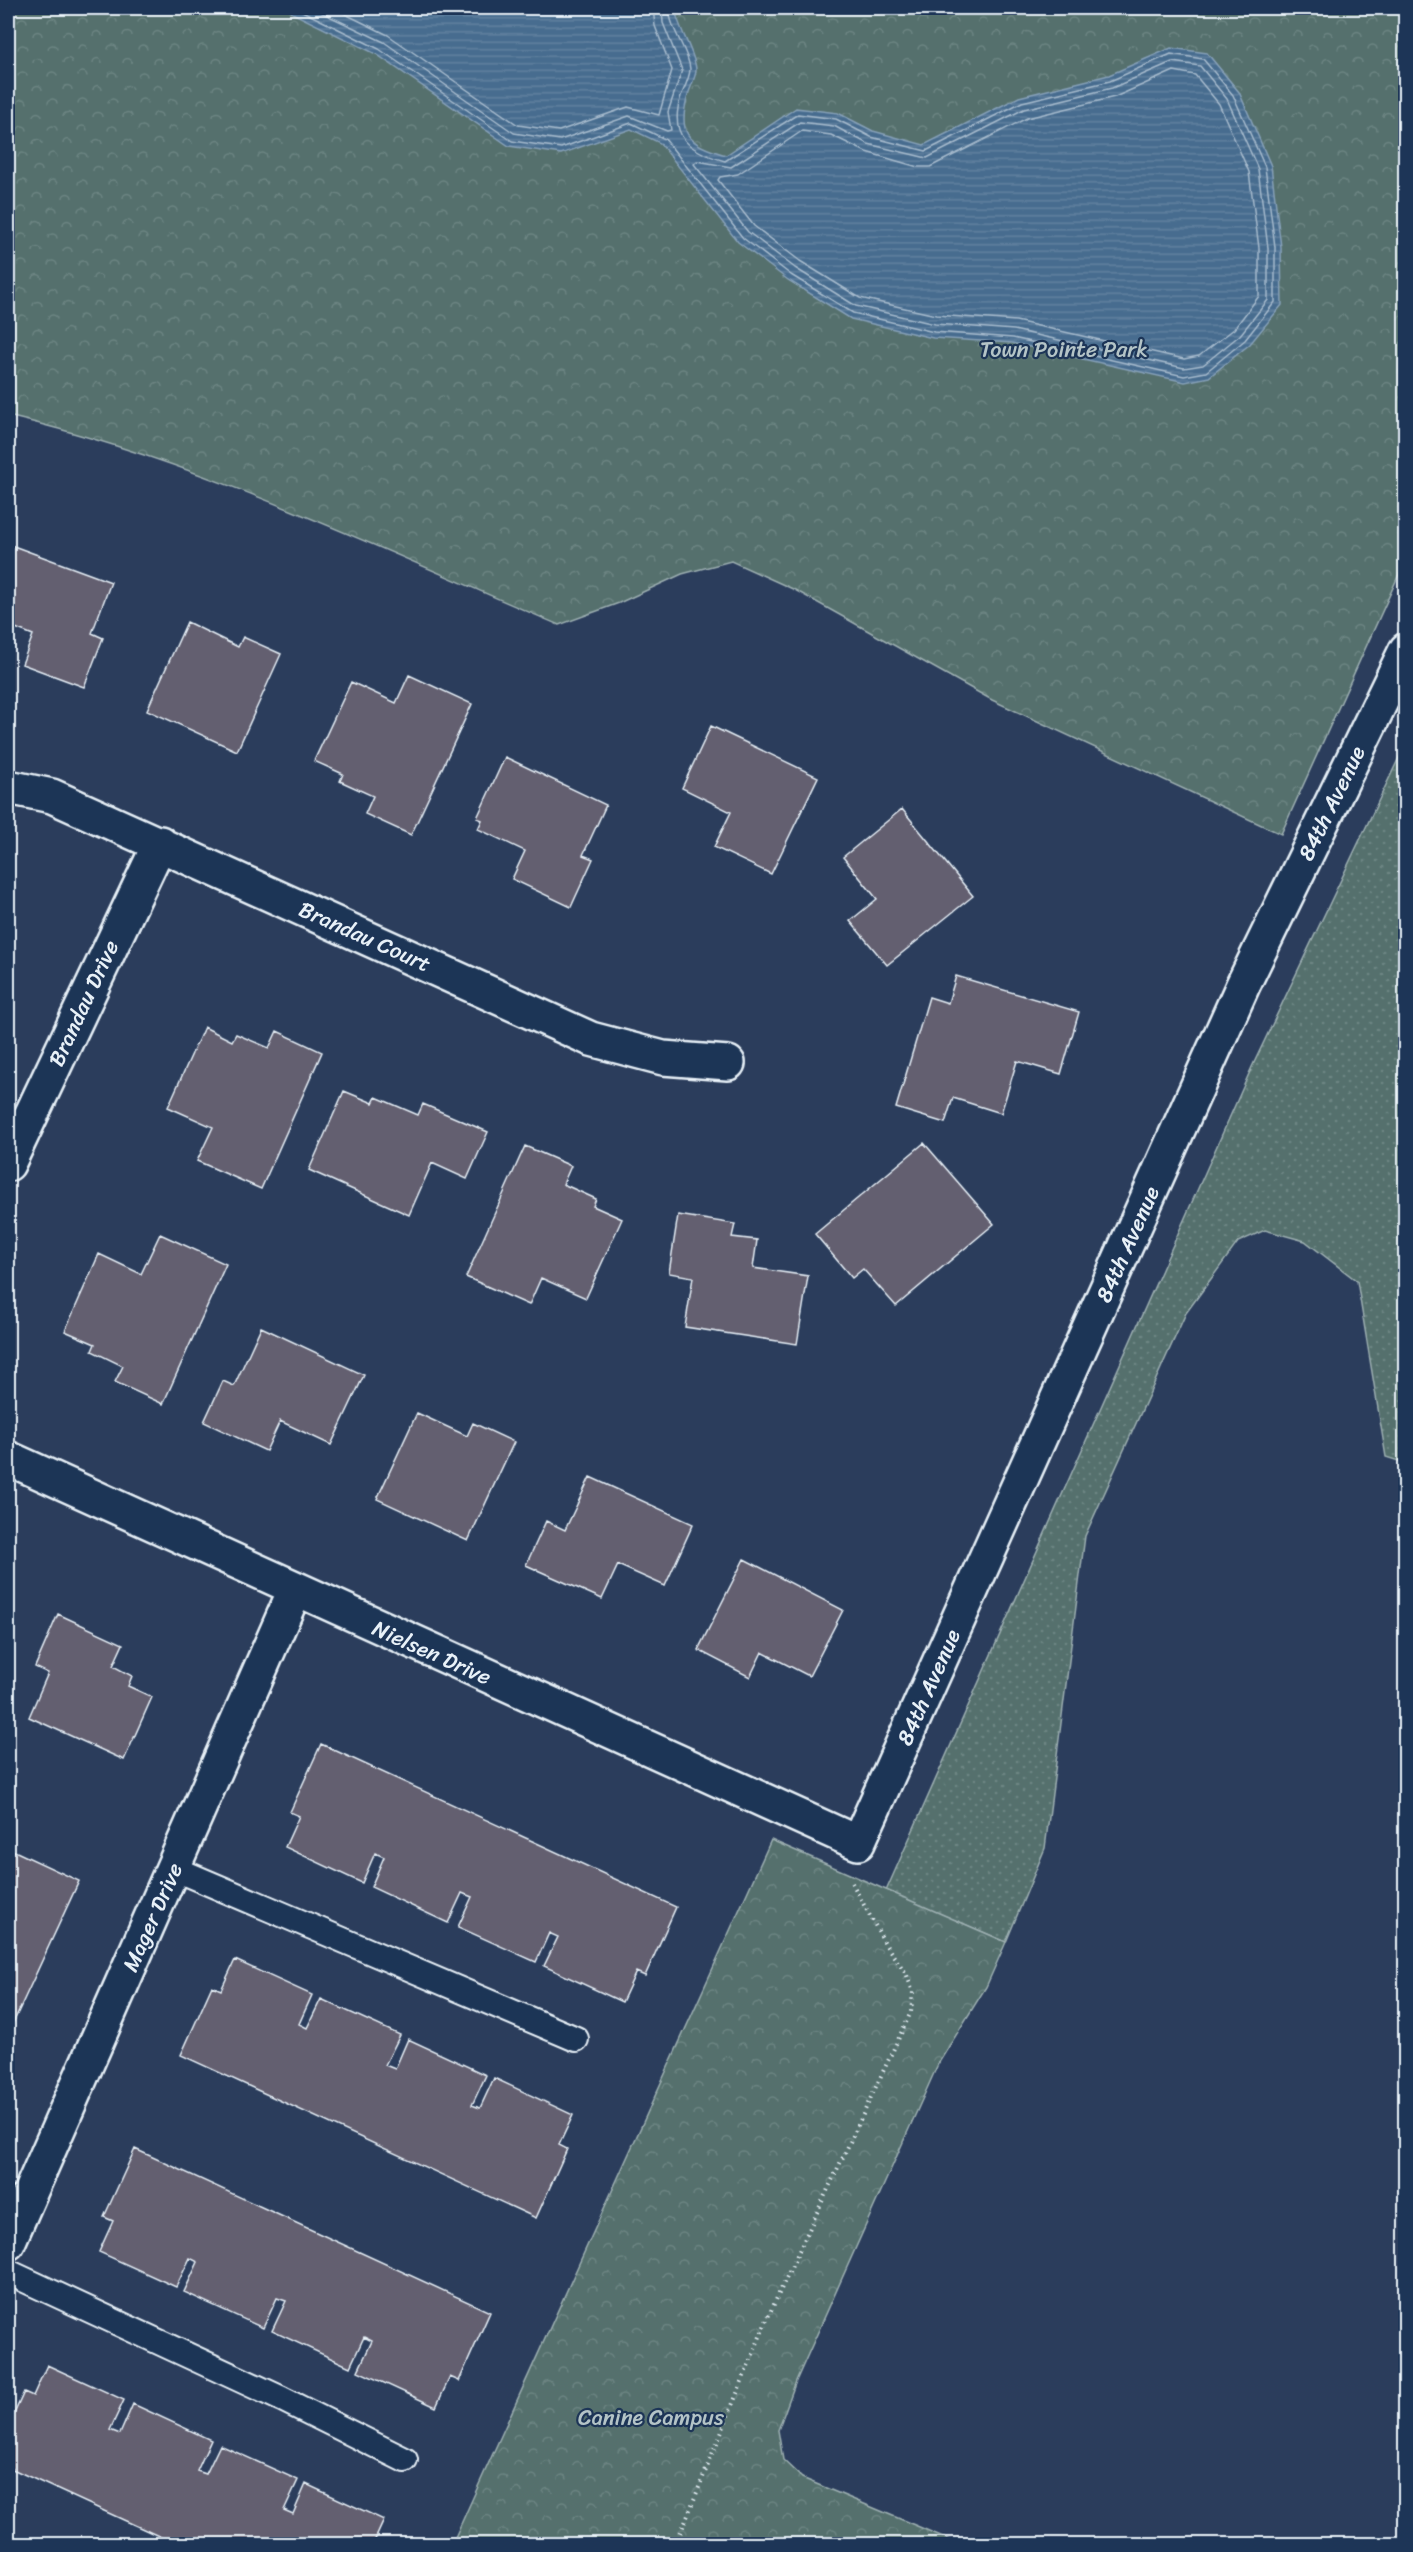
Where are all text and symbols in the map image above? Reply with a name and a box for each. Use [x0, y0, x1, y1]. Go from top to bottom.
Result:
park label: Town Pointe Park [980, 330, 1148, 369]
street label: 84th Avenue [1287, 739, 1376, 868]
street label: Brandau Court [292, 890, 438, 983]
street label: Brandau Drive [37, 933, 130, 1073]
street label: 84th Avenue [1084, 1179, 1171, 1309]
street label: Nielsen Drive [366, 1609, 498, 1696]
street label: 84th Avenue [885, 1622, 972, 1752]
street label: Mager Drive [111, 1856, 194, 1978]
park label: Canine Campus [578, 2398, 725, 2437]

